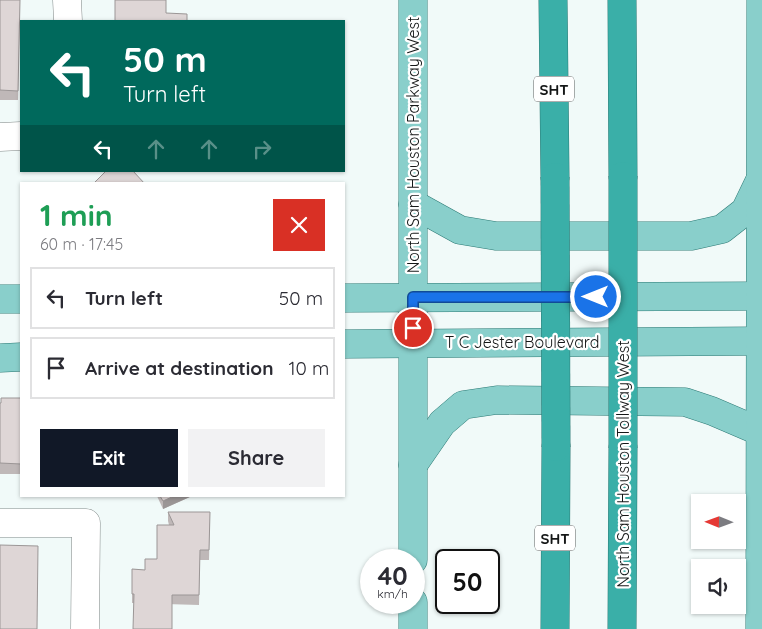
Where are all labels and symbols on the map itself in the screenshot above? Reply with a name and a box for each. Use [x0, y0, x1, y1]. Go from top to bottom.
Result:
street label: North Sam Houston Parkway West [403, 17, 423, 273]
road number: SHT [534, 76, 574, 102]
position arrow [569, 270, 621, 322]
pin [392, 307, 434, 349]
street label: T C Jester Boulevard [445, 332, 599, 352]
street label: North Sam Houston Tollway West [613, 340, 633, 588]
north arrow [691, 494, 746, 549]
road number: SHT [535, 526, 575, 550]
speed limit sign: 50 [435, 549, 500, 614]

